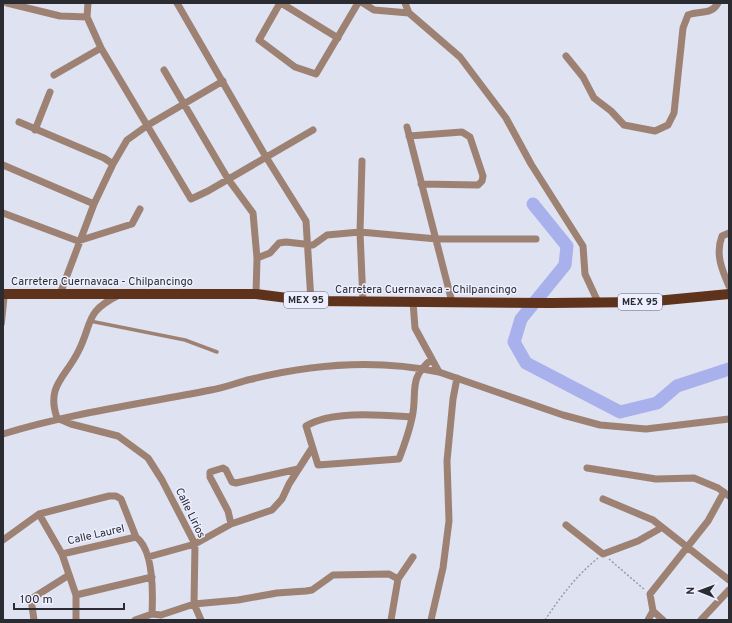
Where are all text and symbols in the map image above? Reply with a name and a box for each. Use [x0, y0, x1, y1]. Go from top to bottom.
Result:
street label: Carretera Cuernavaca - Chilpancingo [11, 275, 193, 289]
street label: Carretera Cuernavaca - Chilpancingo [335, 283, 517, 297]
road number: MEX 95 [284, 292, 328, 308]
road number: MEX 95 [618, 294, 662, 310]
street label: Calle Lirios [172, 486, 208, 540]
street label: Calle Laurel [66, 522, 126, 548]
north arrow [680, 571, 720, 611]
scale bar [14, 585, 124, 611]
text: N [684, 587, 698, 595]
text: 100 m [20, 592, 53, 608]

